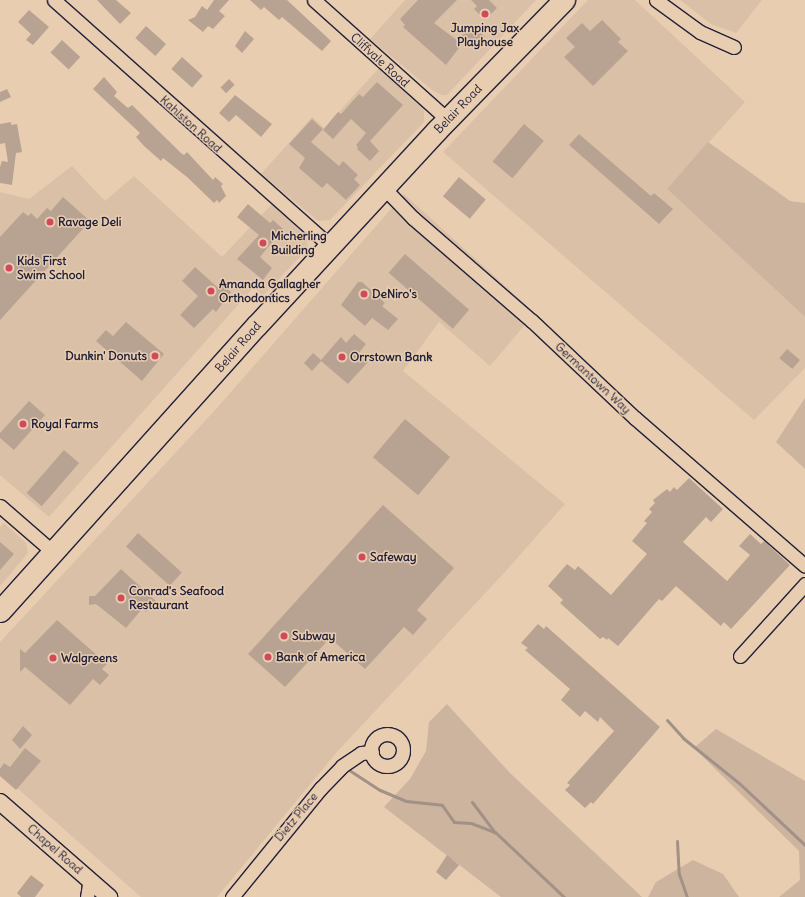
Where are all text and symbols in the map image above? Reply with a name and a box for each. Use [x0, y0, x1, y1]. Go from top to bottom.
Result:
marker: Jumping Jax Playhouse [480, 9, 490, 19]
place label: Jumping Jax Playhouse [451, 21, 519, 49]
street label: Cliffvale Road [348, 30, 412, 90]
street label: Belair Road [431, 82, 485, 136]
street label: Kahlston Road [157, 93, 225, 155]
place label: Ravage Deli [58, 215, 121, 229]
marker: Ravage Deli [45, 217, 55, 227]
place label: Micherling Building [271, 229, 327, 257]
marker: Micherling Building [258, 238, 268, 248]
place label: Kids First Swim School [17, 254, 85, 282]
marker: Kids First Swim School [4, 263, 14, 273]
place label: Amanda Gallagher Orthodontics [219, 277, 320, 305]
marker: Amanda Gallagher Orthodontics [206, 286, 216, 296]
place label: DeNiro's [372, 287, 417, 301]
marker: DeNiro's [359, 289, 369, 299]
street label: Belair Road [212, 319, 264, 375]
street label: Germantown Way [552, 339, 634, 417]
place label: Dunkin' Donuts [65, 349, 147, 363]
place label: Orrstown Bank [350, 350, 432, 364]
marker: Dunkin' Donuts [150, 351, 160, 361]
marker: Orrstown Bank [337, 352, 347, 362]
place label: Royal Farms [31, 417, 98, 431]
marker: Royal Farms [18, 419, 28, 429]
place label: Safeway [370, 550, 417, 564]
marker: Safeway [357, 552, 367, 562]
place label: Conrad's Seafood Restaurant [129, 584, 224, 612]
marker: Conrad's Seafood Restaurant [116, 593, 126, 603]
place label: Subway [292, 629, 335, 643]
marker: Subway [279, 631, 289, 641]
place label: Bank of America [276, 650, 365, 664]
place label: Walgreens [61, 651, 118, 665]
marker: Bank of America [263, 652, 273, 662]
marker: Walgreens [48, 653, 58, 663]
street label: Dietz Place [271, 790, 321, 844]
street label: Chapel Road [24, 821, 86, 877]

